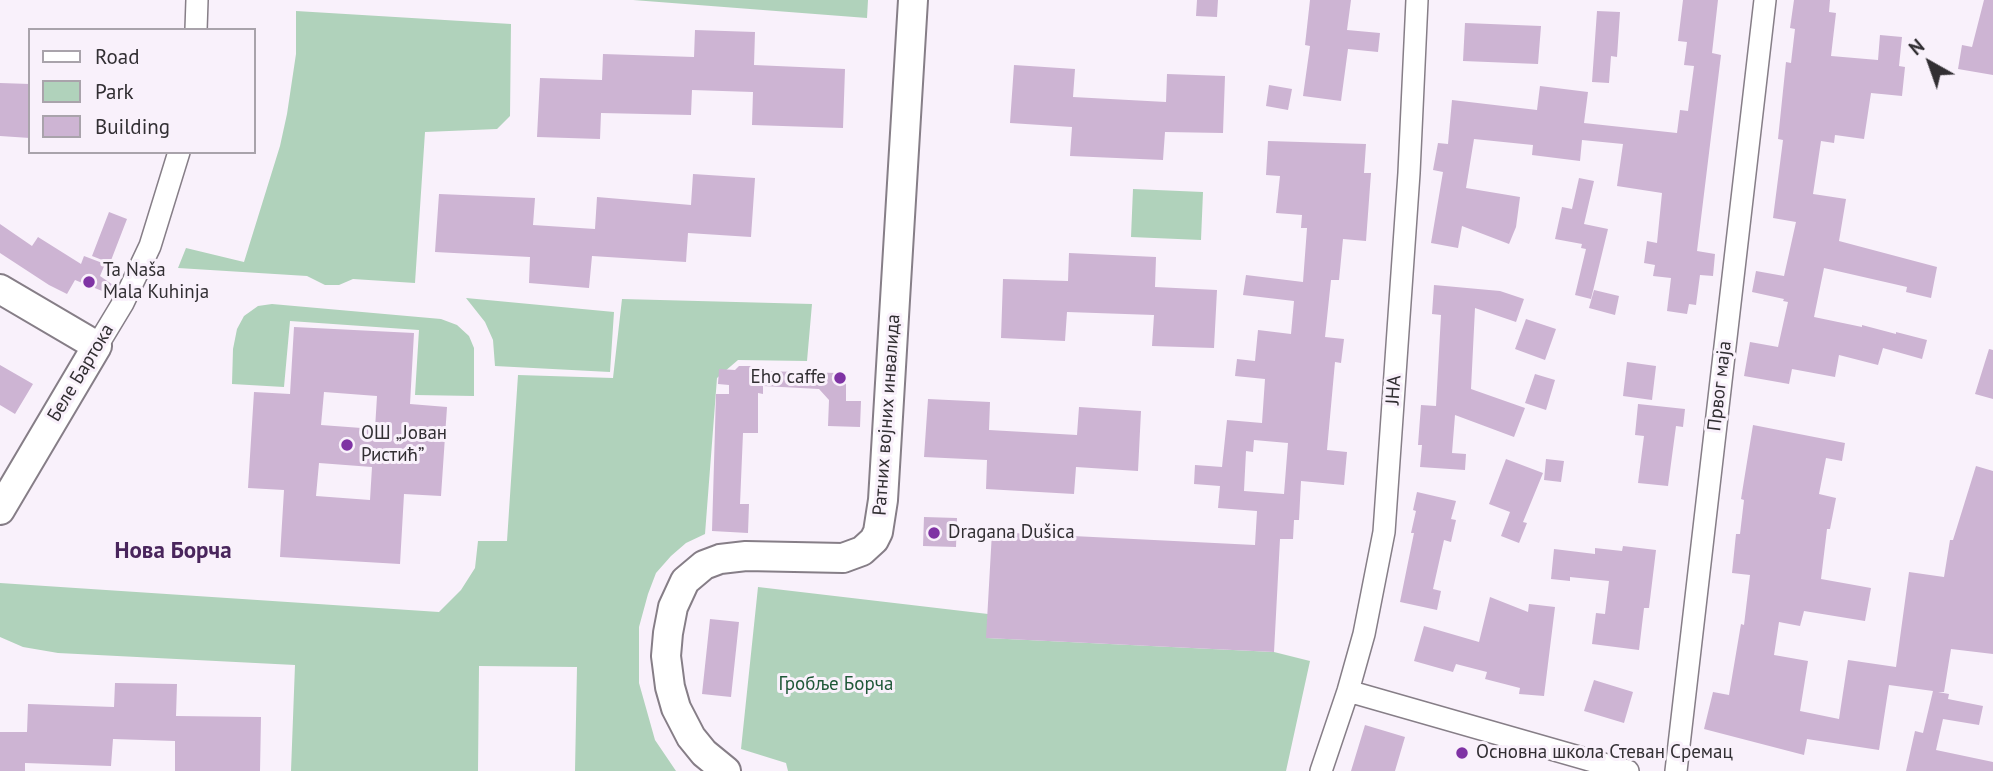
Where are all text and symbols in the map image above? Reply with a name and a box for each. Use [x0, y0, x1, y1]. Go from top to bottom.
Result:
legend [28, 28, 256, 154]
north arrow [1895, 28, 1965, 98]
text: N [1904, 34, 1929, 60]
text: Road [95, 43, 139, 70]
text: Park [95, 78, 134, 105]
text: Building [95, 113, 170, 140]
place label: Ta Naša Mala Kuhinja [103, 260, 209, 304]
marker: Ta Naša Mala Kuhinja [81, 274, 97, 290]
street label: Ратних војних инвалида [869, 314, 905, 516]
street label: Беле Бартока [43, 320, 119, 426]
street label: Првог маја [1703, 340, 1737, 432]
place label: Eho caffe [751, 367, 826, 389]
marker: Eho caffe [832, 370, 848, 386]
street label: ЈНА [1382, 375, 1406, 405]
place label: ОШ „Јован Ристић” [361, 423, 447, 467]
marker: ОШ „Јован Ристић” [339, 437, 355, 453]
place label: Dragana Dušica [948, 522, 1075, 544]
marker: Dragana Dušica [926, 525, 942, 541]
district label: Нова Борча [114, 537, 232, 565]
park label: Гробље Борча [779, 674, 893, 696]
place label: Основна школа Стеван Сремац [1476, 742, 1733, 764]
marker: Основна школа Стеван Сремац [1454, 745, 1470, 761]

